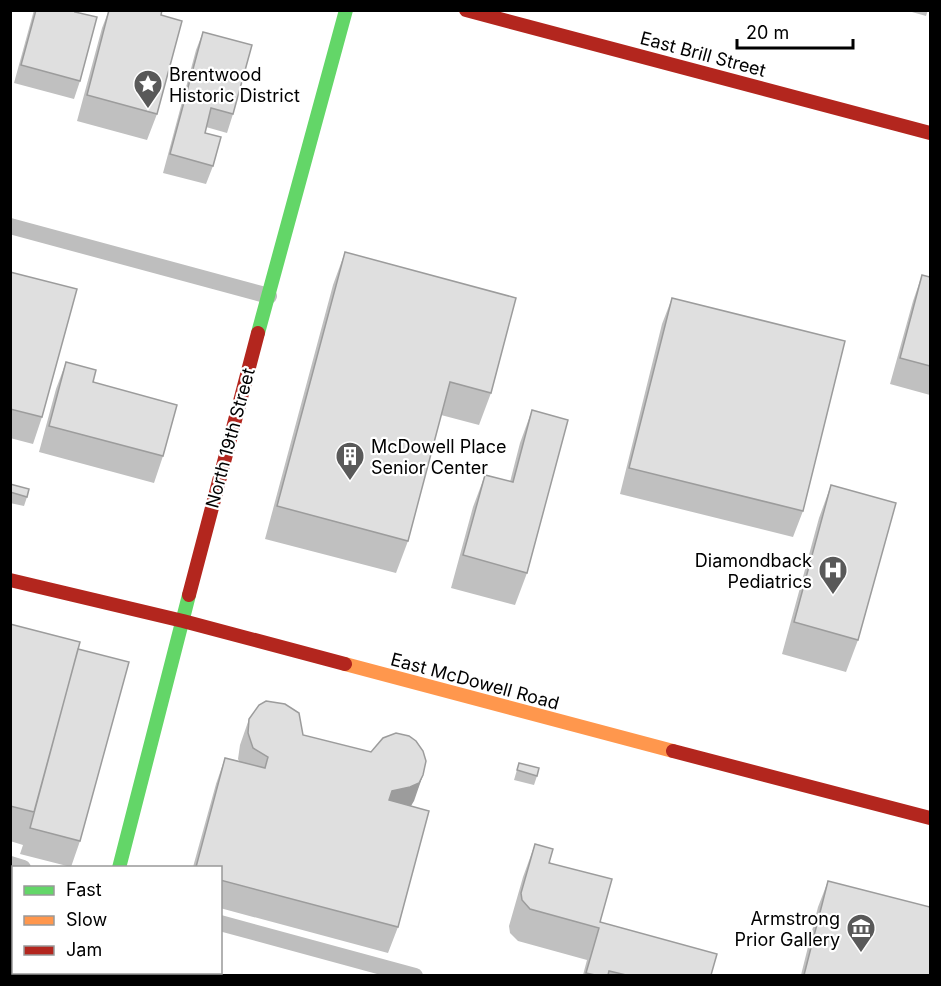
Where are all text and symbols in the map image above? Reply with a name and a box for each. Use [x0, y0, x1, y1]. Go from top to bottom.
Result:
scale bar [737, 12, 852, 50]
text: 20 m [746, 22, 789, 43]
street label: East Brill Street [638, 27, 768, 81]
place label: Brentwood Historic District [169, 64, 300, 106]
place icon: Brentwood Historic District [132, 68, 164, 110]
street label: North 19th Street [201, 366, 259, 510]
place label: McDowell Place Senior Center [371, 436, 506, 478]
building icon: McDowell Place Senior Center [334, 440, 366, 482]
place label: Diamondback Pediatrics [695, 550, 812, 592]
hospital icon: Diamondback Pediatrics [817, 554, 849, 596]
street label: East McDowell Road [388, 648, 562, 714]
legend [12, 866, 222, 974]
text: Fast [66, 879, 102, 900]
place label: Armstrong Prior Gallery [735, 908, 840, 950]
text: Slow [66, 909, 107, 930]
museum icon: Armstrong Prior Gallery [845, 912, 877, 954]
text: Jam [66, 939, 102, 960]

